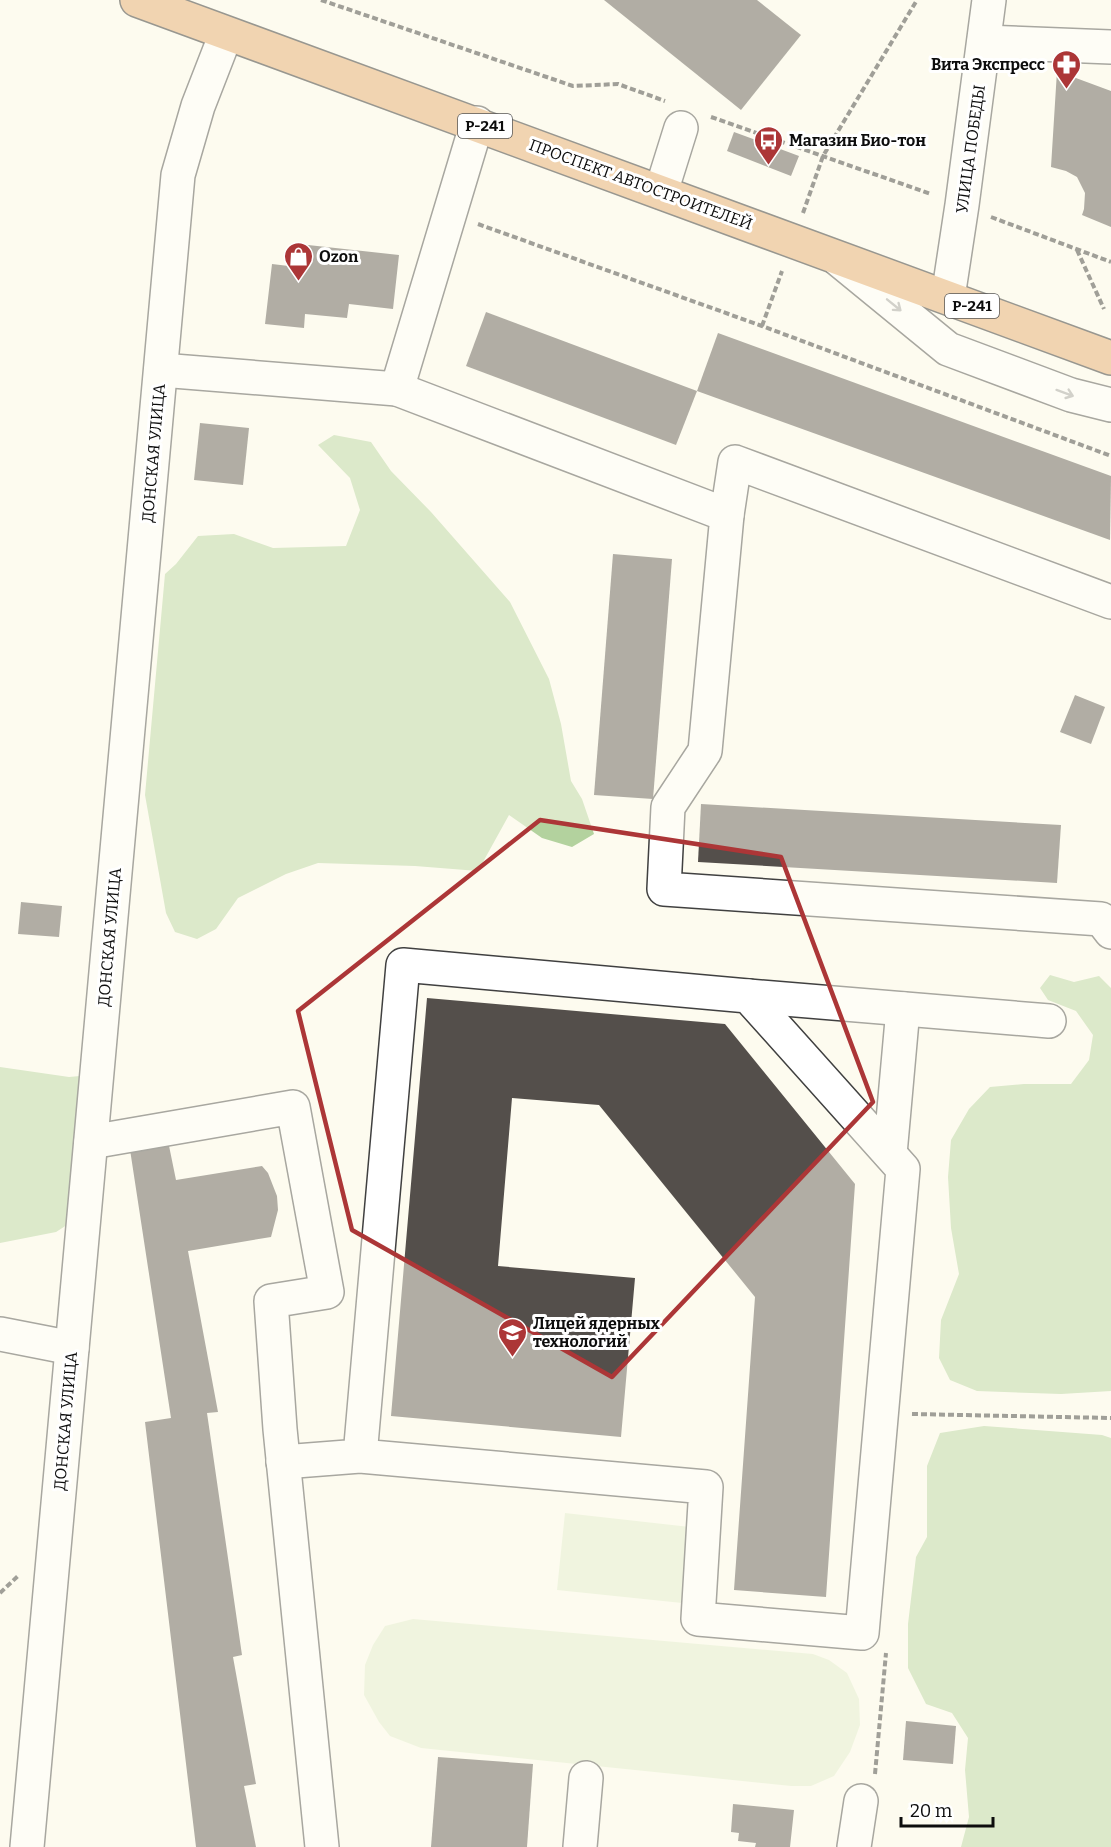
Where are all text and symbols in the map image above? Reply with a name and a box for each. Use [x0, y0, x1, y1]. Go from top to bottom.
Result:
pharmacy icon: Вита Экспресс [1050, 48, 1082, 90]
place label: Вита Экспресс [931, 55, 1045, 74]
street label: УЛИЦА ПОБЕДЫ [952, 84, 989, 215]
road number: Р-241 [458, 114, 512, 138]
bus stop icon: Магазин Био-тон [752, 124, 784, 166]
place label: Магазин Био-тон [789, 131, 926, 150]
street label: ПРОСПЕКТ АВТОСТРОИТЕЛЕЙ [527, 134, 755, 234]
shop icon: Ozon [282, 240, 314, 282]
place label: Ozon [319, 247, 359, 266]
road number: Р-241 [945, 294, 999, 318]
one-way arrow [885, 298, 901, 311]
street label: ДОНСКАЯ УЛИЦА [138, 382, 169, 523]
one-way arrow [1055, 388, 1074, 399]
street label: ДОНСКАЯ УЛИЦА [94, 866, 125, 1007]
place label: Лицей ядерных технологий [533, 1314, 660, 1351]
school or university icon: Лицей ядерных технологий [496, 1316, 528, 1358]
street label: ДОНСКАЯ УЛИЦА [50, 1350, 81, 1491]
scale bar [901, 1790, 992, 1828]
text: 20 m [910, 1800, 952, 1822]

